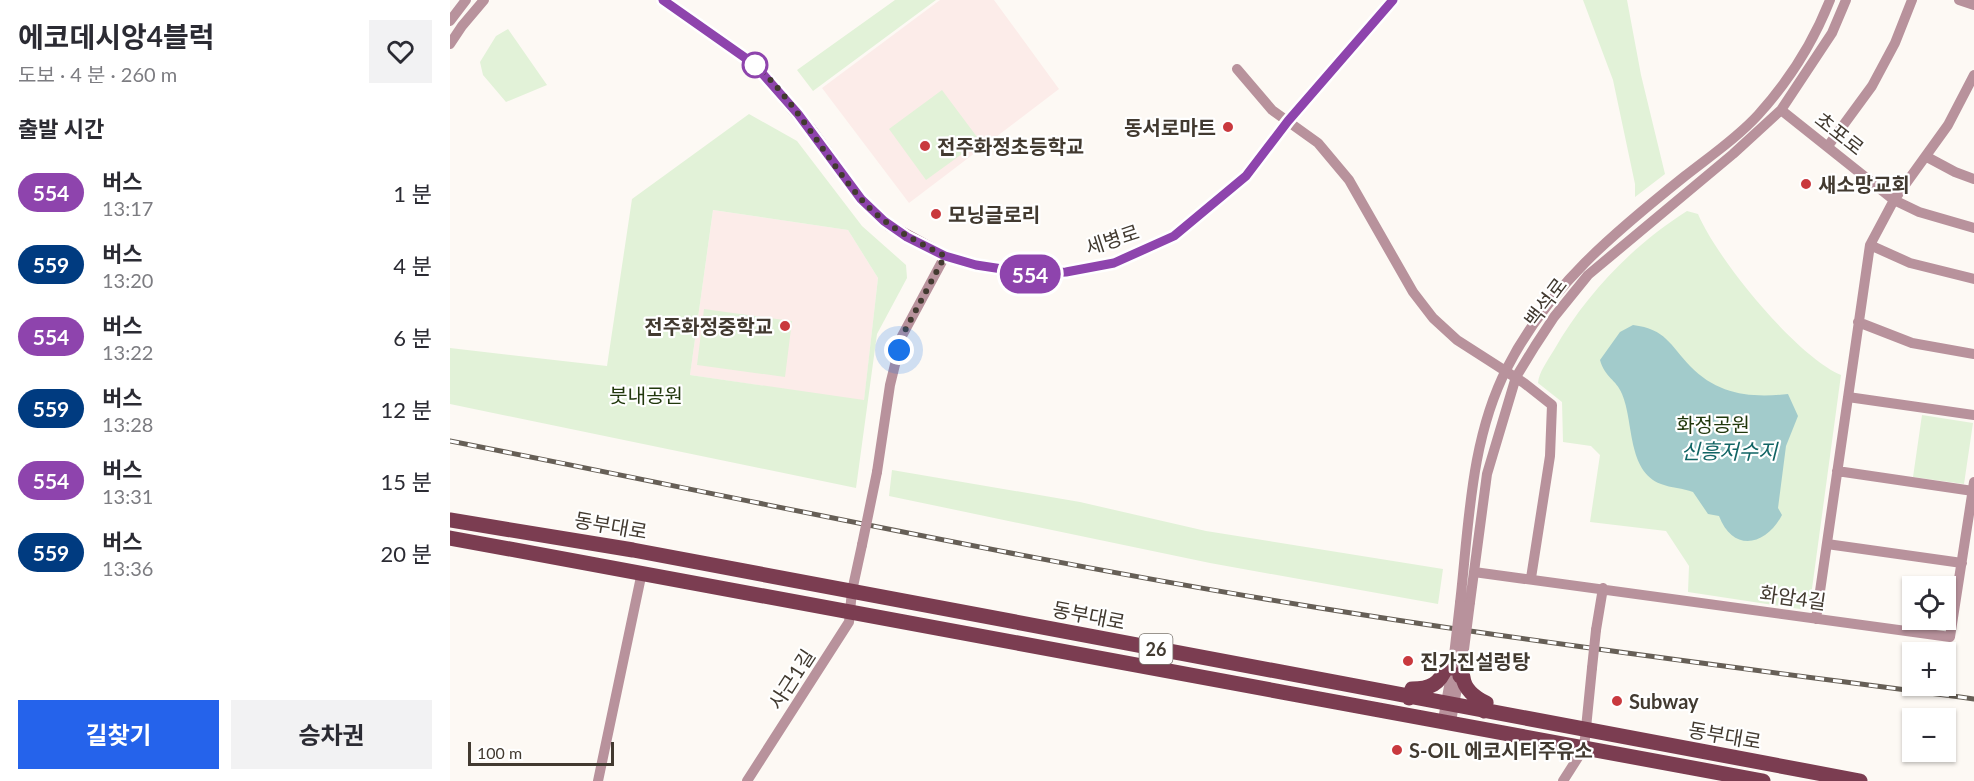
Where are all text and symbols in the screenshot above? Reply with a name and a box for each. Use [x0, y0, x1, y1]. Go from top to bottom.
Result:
text: 에코데시앙4블럭 [18, 19, 215, 53]
button: heart [369, 20, 432, 83]
unlabelled marker [742, 52, 768, 78]
text: 도보 · 4 분 · 260 m [18, 62, 177, 86]
street label: 초포로 [1811, 107, 1869, 159]
text: 출발 시간 [18, 115, 104, 142]
place label: 동서로마트 [1124, 115, 1216, 139]
marker: 동서로마트 [1221, 120, 1235, 134]
place label: 전주화정초등학교 [937, 134, 1084, 158]
marker: 전주화정초등학교 [918, 139, 932, 153]
text: 버스 [102, 168, 142, 195]
place label: 새소망교회 [1818, 172, 1910, 196]
marker: 새소망교회 [1799, 177, 1813, 191]
text: 554 [33, 180, 69, 205]
text: 1 분 [393, 180, 432, 207]
text: 13:17 [102, 196, 153, 220]
place label: 모닝글로리 [948, 202, 1040, 226]
marker: 모닝글로리 [929, 207, 943, 221]
street label: 세병로 [1082, 219, 1142, 259]
text: 버스 [102, 240, 142, 267]
text: 559 [33, 252, 69, 277]
text: 4 분 [393, 252, 432, 279]
line badge: 554 [996, 254, 1064, 294]
text: 554 [1012, 262, 1048, 287]
text: 13:20 [102, 268, 153, 292]
street label: 백석로 [1519, 273, 1571, 331]
text: 버스 [102, 312, 142, 339]
place label: 전주화정중학교 [644, 314, 773, 338]
marker: 전주화정중학교 [778, 319, 792, 333]
text: 554 [33, 324, 69, 349]
text: 6 분 [393, 324, 432, 351]
your location [884, 335, 914, 365]
text: 13:22 [102, 340, 153, 364]
park label: 붓내공원 [609, 383, 683, 407]
text: 버스 [102, 384, 142, 411]
text: 559 [33, 396, 69, 421]
text: 12 분 [381, 396, 432, 423]
text: 13:28 [102, 412, 153, 436]
park label: 화정공원 [1676, 412, 1750, 436]
water label: 신흥저수지 [1681, 438, 1779, 463]
text: 버스 [102, 456, 142, 483]
text: 554 [33, 468, 69, 493]
text: 15 분 [381, 468, 432, 495]
text: 13:31 [102, 484, 153, 508]
street label: 동부대로 [573, 507, 649, 543]
text: 버스 [102, 528, 142, 555]
text: 559 [33, 540, 69, 565]
text: 20 분 [381, 540, 432, 567]
text: 13:36 [102, 556, 153, 580]
map controls [1902, 576, 1956, 762]
button: locate [1902, 576, 1956, 630]
street label: 화암4길 [1758, 580, 1828, 614]
street label: 동부대로 [1051, 596, 1127, 634]
road number: 26 [1140, 634, 1172, 664]
button: + [1902, 642, 1956, 696]
street label: 사근1길 [763, 644, 819, 714]
place label: 진가진설렁탕 [1420, 649, 1530, 673]
marker: 진가진설렁탕 [1401, 654, 1415, 668]
place label: Subway [1629, 689, 1699, 713]
marker: Subway [1610, 694, 1624, 708]
button: 길찾기 [18, 700, 219, 769]
button: 승차권 [231, 700, 432, 769]
button: − [1902, 708, 1956, 762]
street label: 동부대로 [1687, 717, 1763, 753]
place label: S-OIL 에코시티주유소 [1409, 738, 1593, 762]
scale bar [468, 739, 614, 766]
text: 100 m [477, 743, 522, 762]
marker: S-OIL 에코시티주유소 [1390, 743, 1404, 757]

